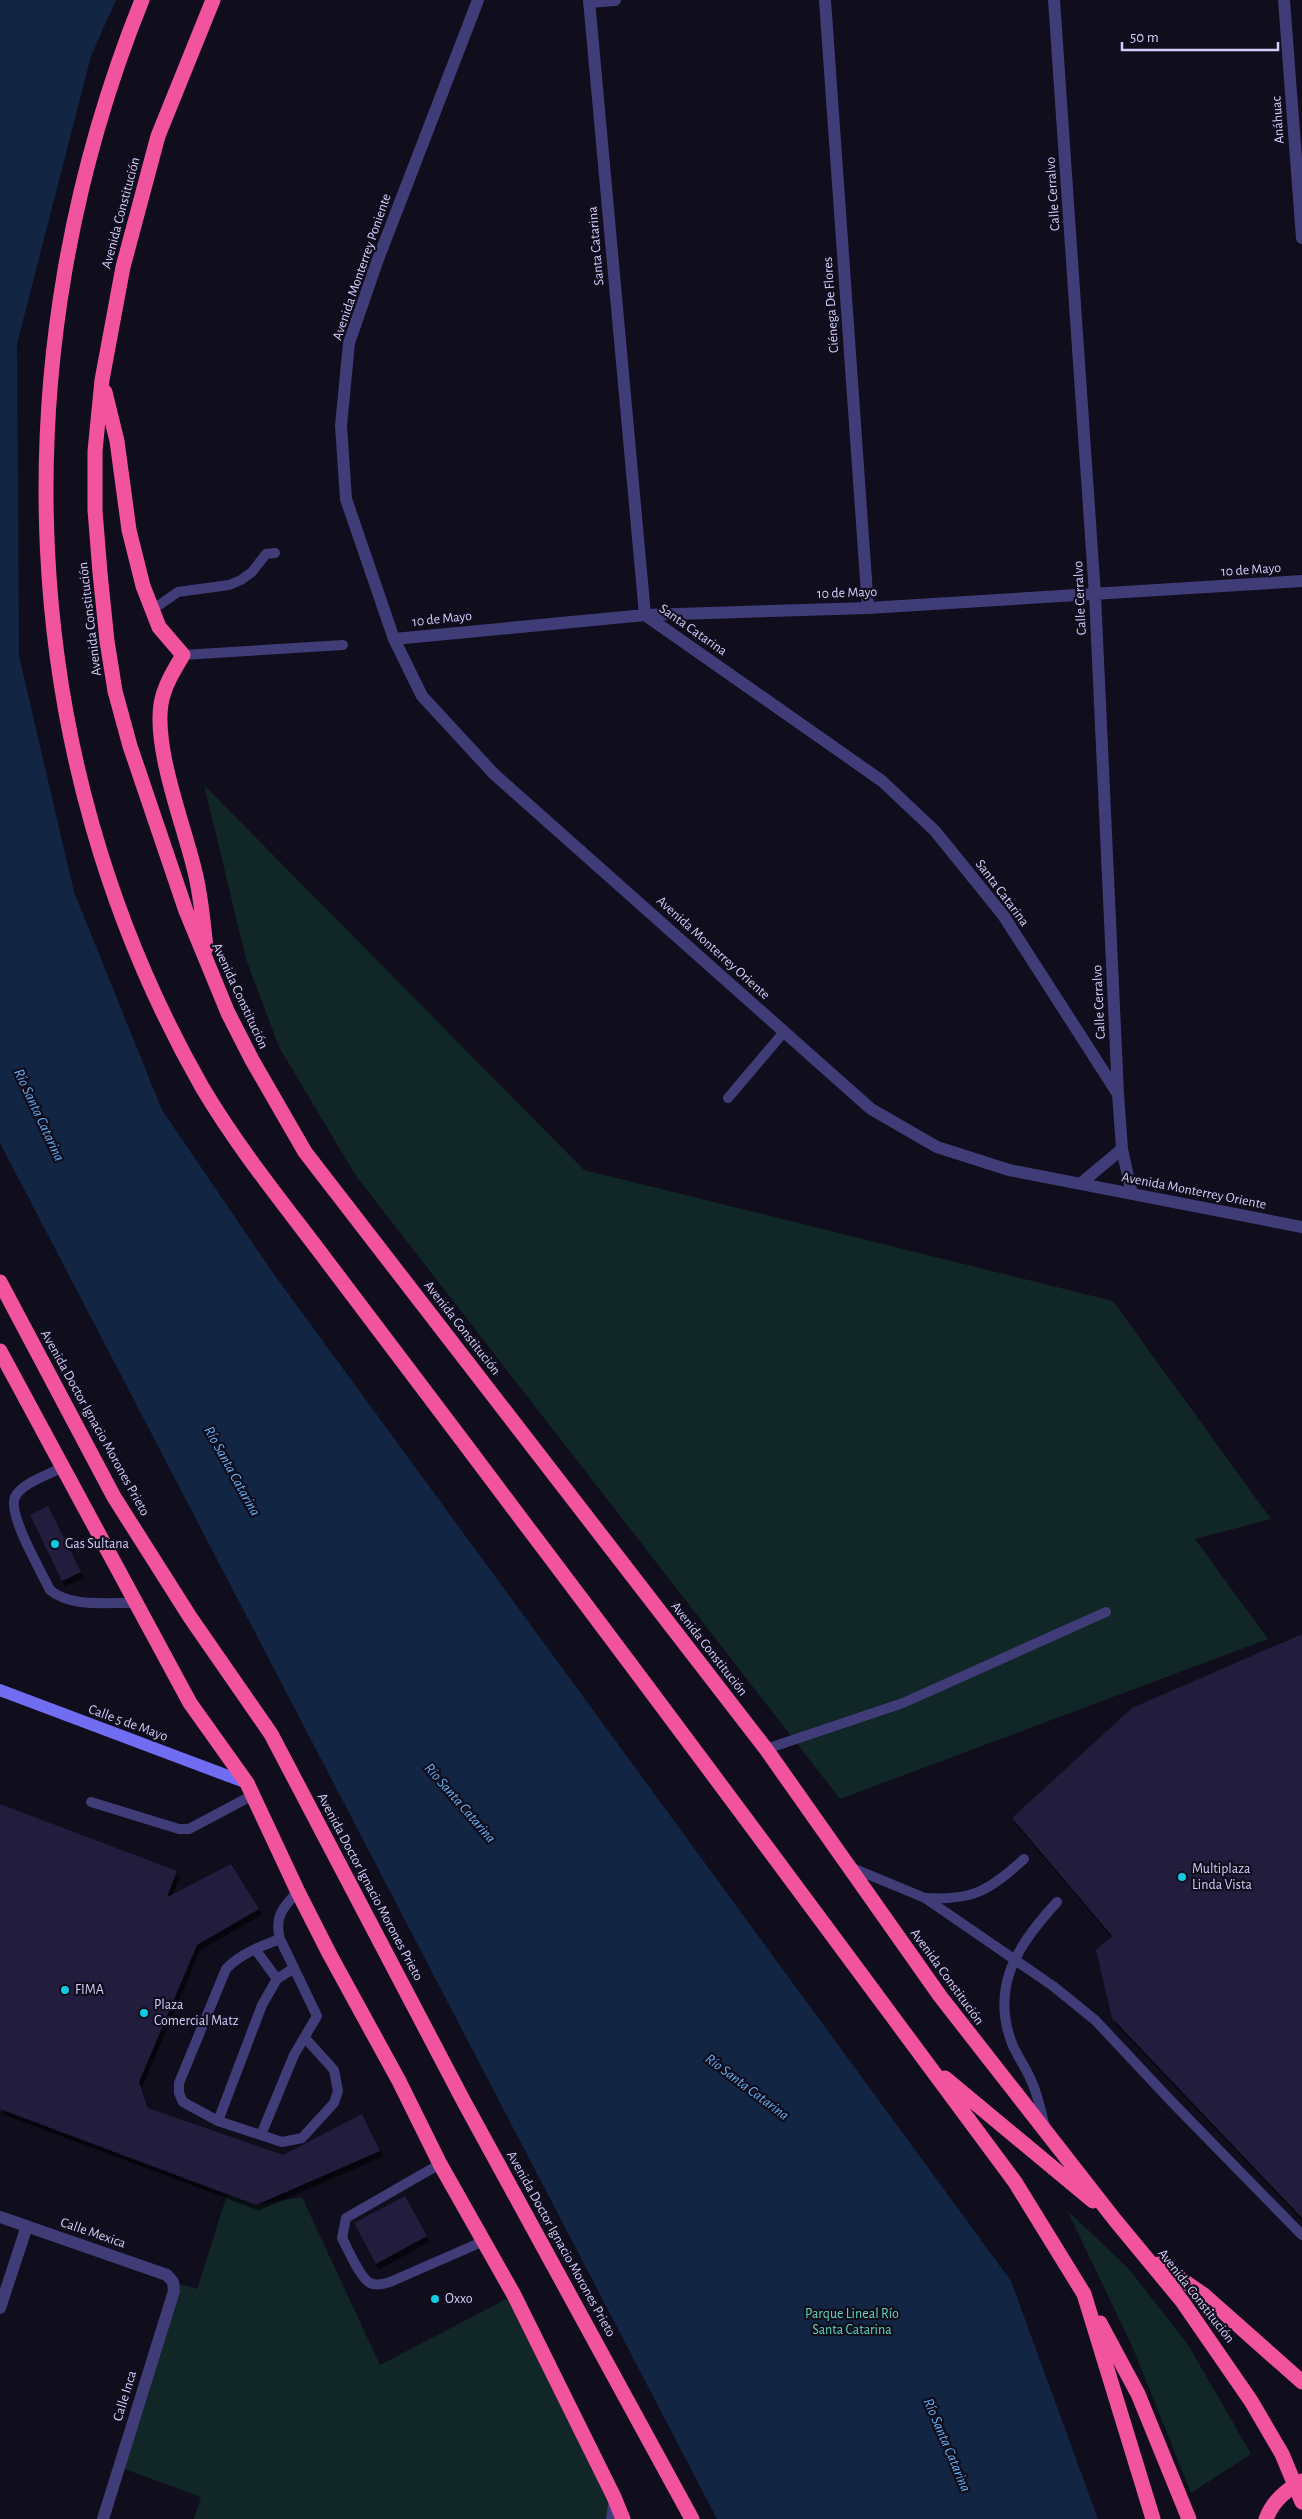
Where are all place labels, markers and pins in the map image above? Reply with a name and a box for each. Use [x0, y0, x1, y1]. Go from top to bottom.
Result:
place label: Gas Sultana [65, 1537, 129, 1551]
marker: Gas Sultana [49, 1538, 61, 1550]
place label: Multiplaza Linda Vista [1192, 1862, 1252, 1892]
marker: Multiplaza Linda Vista [1176, 1871, 1188, 1883]
place label: FIMA [75, 1983, 104, 1997]
marker: FIMA [59, 1984, 71, 1996]
place label: Plaza Comercial Matz [154, 1998, 239, 2028]
marker: Plaza Comercial Matz [138, 2007, 150, 2019]
place label: Oxxo [445, 2292, 473, 2306]
marker: Oxxo [429, 2293, 441, 2305]

